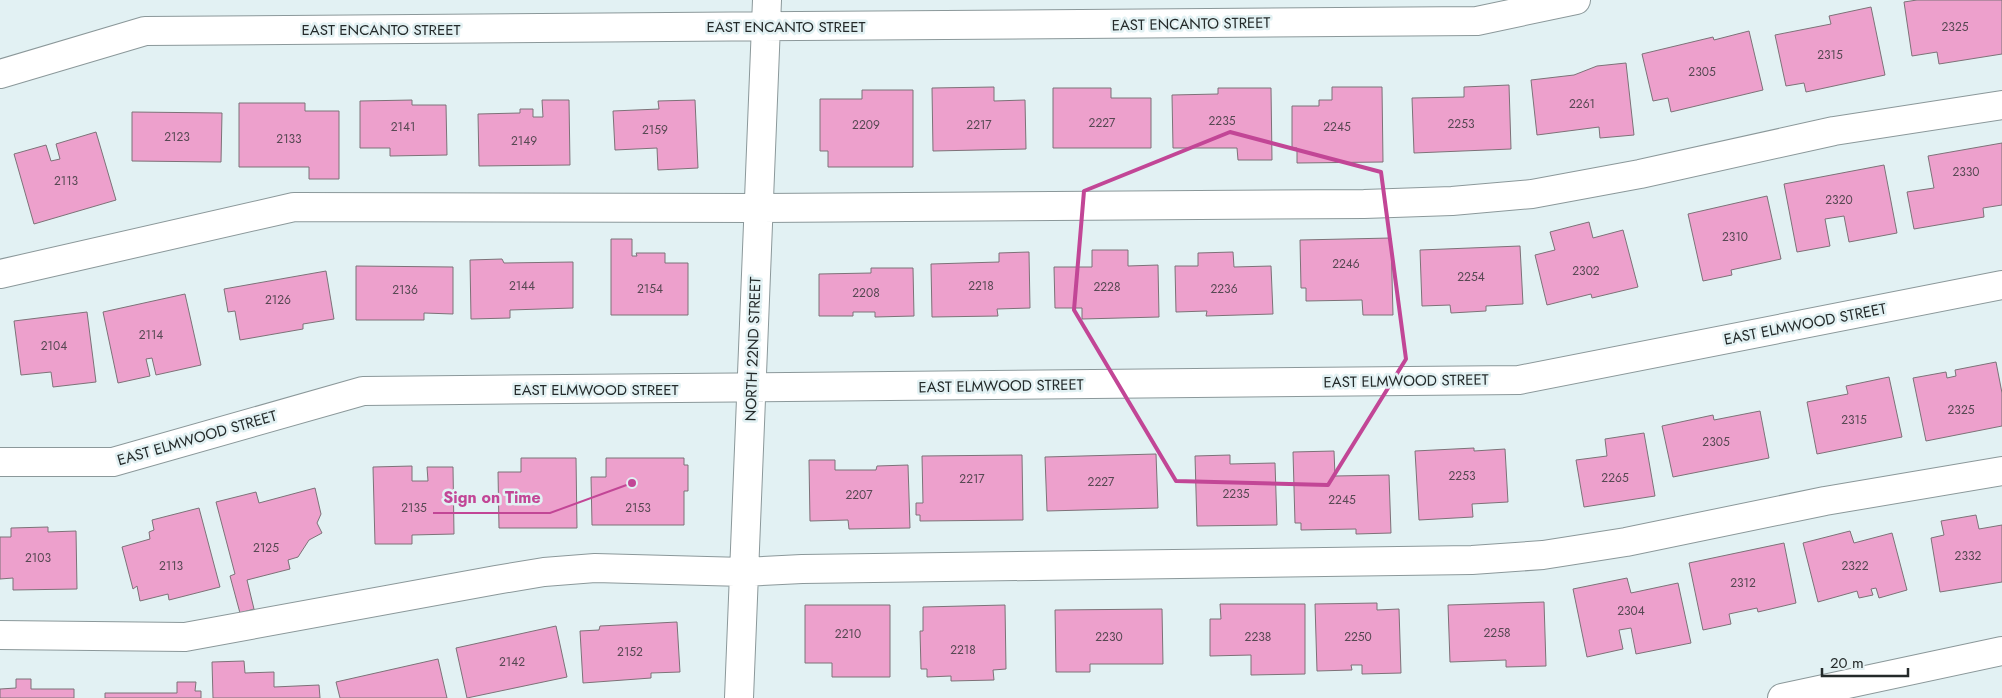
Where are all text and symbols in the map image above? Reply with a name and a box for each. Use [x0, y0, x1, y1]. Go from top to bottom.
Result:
street label: EAST ENCANTO STREET [1111, 12, 1271, 36]
street label: EAST ENCANTO STREET [707, 16, 865, 38]
house number: 2325 [1942, 18, 1969, 36]
street label: EAST ENCANTO STREET [302, 19, 460, 41]
house number: 2315 [1817, 46, 1843, 64]
house number: 2305 [1688, 63, 1716, 81]
house number: 2261 [1569, 95, 1595, 113]
house number: 2235 [1209, 112, 1236, 130]
house number: 2227 [1089, 114, 1116, 132]
house number: 2253 [1448, 115, 1475, 133]
house number: 2209 [852, 116, 880, 134]
house number: 2217 [966, 116, 992, 134]
house number: 2141 [391, 118, 415, 136]
house number: 2245 [1323, 118, 1351, 136]
house number: 2159 [642, 121, 668, 139]
house number: 2123 [164, 128, 190, 146]
house number: 2133 [276, 130, 302, 148]
house number: 2149 [511, 132, 537, 150]
house number: 2330 [1952, 163, 1980, 181]
house number: 2113 [54, 172, 79, 190]
house number: 2320 [1825, 191, 1853, 209]
house number: 2310 [1722, 228, 1748, 246]
house number: 2246 [1332, 255, 1360, 273]
house number: 2302 [1572, 262, 1600, 280]
house number: 2254 [1457, 268, 1485, 286]
street label: NORTH 22ND STREET [739, 276, 767, 422]
house number: 2144 [509, 277, 535, 295]
house number: 2218 [968, 277, 994, 295]
house number: 2228 [1093, 278, 1121, 296]
house number: 2154 [637, 280, 663, 298]
house number: 2236 [1210, 280, 1238, 298]
house number: 2136 [392, 281, 418, 299]
house number: 2208 [852, 284, 880, 302]
house number: 2126 [265, 291, 291, 309]
street label: EAST ELMWOOD STREET [1722, 297, 1888, 351]
house number: 2114 [139, 326, 163, 344]
house number: 2104 [41, 337, 67, 355]
street label: EAST ELMWOOD STREET [1323, 369, 1489, 393]
street label: EAST ELMWOOD STREET [918, 374, 1084, 398]
street label: EAST ELMWOOD STREET [513, 379, 679, 401]
house number: 2325 [1948, 401, 1975, 419]
street label: EAST ELMWOOD STREET [115, 405, 279, 471]
house number: 2315 [1841, 411, 1867, 429]
house number: 2305 [1702, 433, 1730, 451]
house number: 2253 [1449, 467, 1476, 485]
house number: 2265 [1601, 469, 1629, 487]
house number: 2217 [959, 470, 985, 488]
house number: 2227 [1088, 473, 1115, 491]
callout: Sign on Time [433, 482, 550, 513]
house number: 2235 [1223, 485, 1250, 503]
text: Sign on Time [443, 486, 541, 509]
house number: 2207 [845, 486, 873, 504]
house number: 2245 [1328, 491, 1356, 509]
house number: 2135 [401, 499, 427, 517]
house number: 2153 [625, 499, 651, 517]
house number: 2125 [253, 539, 279, 557]
house number: 2332 [1955, 547, 1982, 565]
house number: 2103 [25, 549, 51, 567]
house number: 2113 [159, 557, 184, 575]
house number: 2322 [1841, 557, 1869, 575]
house number: 2312 [1730, 574, 1756, 592]
house number: 2304 [1617, 602, 1645, 620]
house number: 2258 [1484, 624, 1510, 642]
house number: 2210 [835, 625, 861, 643]
house number: 2230 [1095, 628, 1123, 646]
house number: 2238 [1245, 628, 1271, 646]
house number: 2250 [1344, 628, 1372, 646]
house number: 2218 [950, 641, 976, 659]
house number: 2152 [617, 643, 643, 661]
scale bar [1822, 646, 1908, 678]
text: 20 m [1830, 652, 1864, 674]
house number: 2142 [499, 653, 525, 671]

